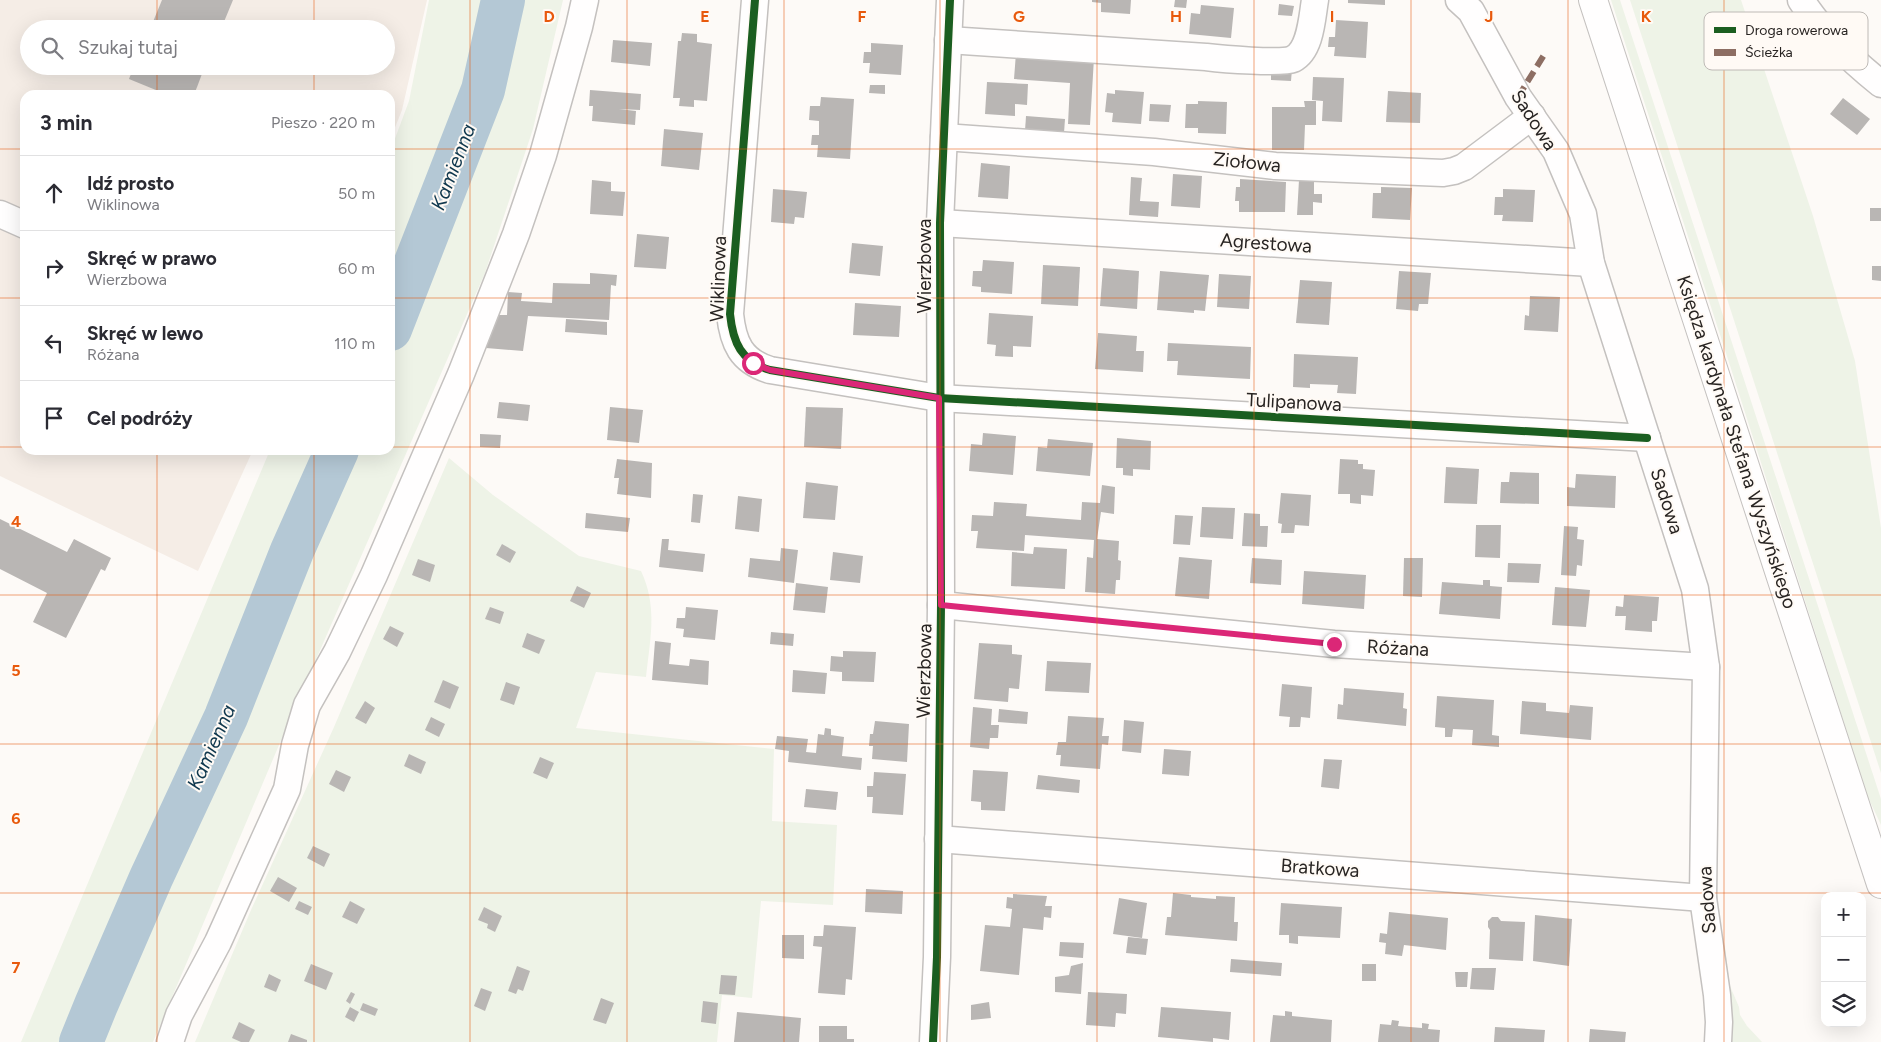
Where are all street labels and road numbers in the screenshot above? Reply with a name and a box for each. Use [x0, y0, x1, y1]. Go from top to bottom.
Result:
street label: Sadowa [1506, 85, 1562, 155]
street label: Ziołowa [1212, 147, 1282, 177]
street label: Wierzbowa [913, 218, 936, 314]
street label: Agrestowa [1219, 228, 1313, 258]
street label: Wiklinowa [705, 236, 731, 322]
street label: Księdza kardynała Stefana Wyszyńskiego [1672, 272, 1802, 612]
street label: Tulipanowa [1246, 388, 1342, 416]
street label: Sadowa [1646, 465, 1688, 537]
street label: Wierzbowa [912, 623, 936, 719]
street label: Różana [1366, 635, 1430, 661]
street label: Bratkowa [1280, 854, 1360, 882]
street label: Sadowa [1693, 865, 1721, 935]

